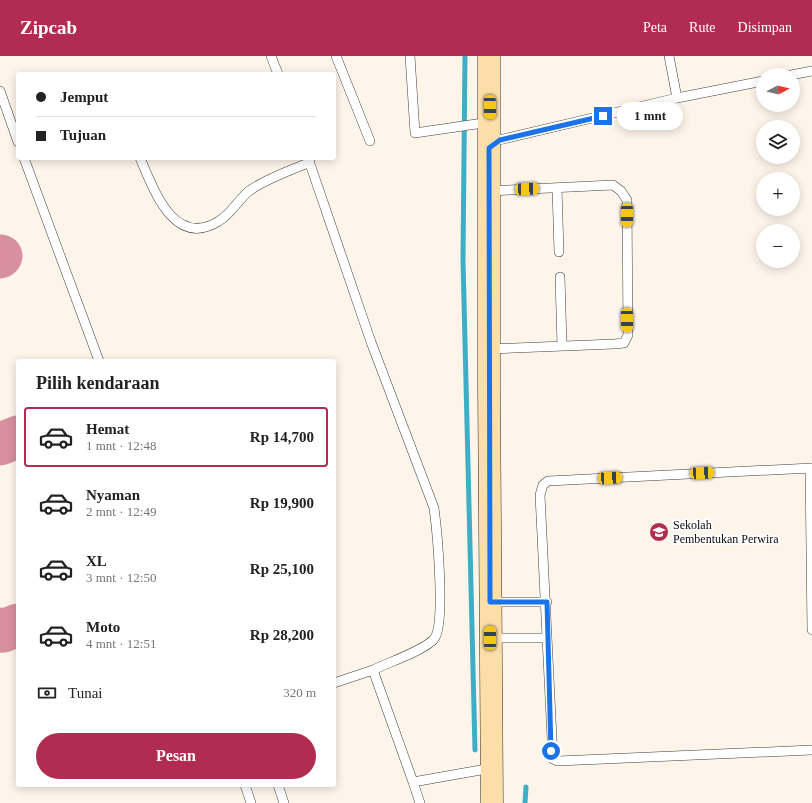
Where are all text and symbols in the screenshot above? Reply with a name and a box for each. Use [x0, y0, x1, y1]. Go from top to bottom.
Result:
text: Zipcab [20, 17, 77, 38]
text: Peta [643, 20, 667, 35]
text: Rute [689, 20, 716, 35]
text: Disimpan [738, 20, 792, 35]
north arrow [756, 68, 800, 112]
map controls [756, 68, 800, 268]
text: Jemput [60, 89, 108, 105]
car [484, 95, 496, 119]
callout: 1 mnt [617, 102, 683, 130]
route end [594, 107, 612, 125]
text: 1 mnt [634, 108, 666, 123]
button: layers [756, 120, 800, 164]
text: Tujuan [60, 127, 106, 143]
button: + [756, 172, 800, 216]
car [515, 183, 539, 195]
car [621, 203, 633, 227]
button: − [756, 224, 800, 268]
car [621, 308, 633, 332]
text: Pilih kendaraan [36, 373, 160, 393]
icon: car [38, 419, 74, 455]
text: Hemat [86, 421, 129, 437]
text: Rp 14,700 [250, 429, 314, 445]
text: 1 mnt · 12:48 [86, 438, 156, 453]
car [690, 466, 714, 480]
car [598, 471, 622, 485]
icon: car [38, 485, 74, 521]
text: Nyaman [86, 487, 140, 503]
text: Rp 19,900 [250, 495, 314, 511]
text: 2 mnt · 12:49 [86, 504, 156, 519]
place label: Sekolah Pembentukan Perwira [673, 518, 779, 546]
school or university icon: Sekolah Pembentukan Perwira [648, 521, 670, 543]
icon: car [38, 551, 74, 587]
text: XL [86, 553, 107, 569]
text: Rp 25,100 [250, 561, 314, 577]
text: 3 mnt · 12:50 [86, 570, 156, 585]
icon: car [38, 617, 74, 653]
text: Moto [86, 619, 120, 635]
car [484, 626, 496, 650]
text: Rp 28,200 [250, 627, 314, 643]
text: 4 mnt · 12:51 [86, 636, 156, 651]
icon: cash [36, 682, 58, 704]
text: Tunai [68, 685, 102, 701]
text: 320 m [283, 685, 316, 700]
button: Pesan [36, 733, 316, 779]
route start [542, 742, 560, 760]

